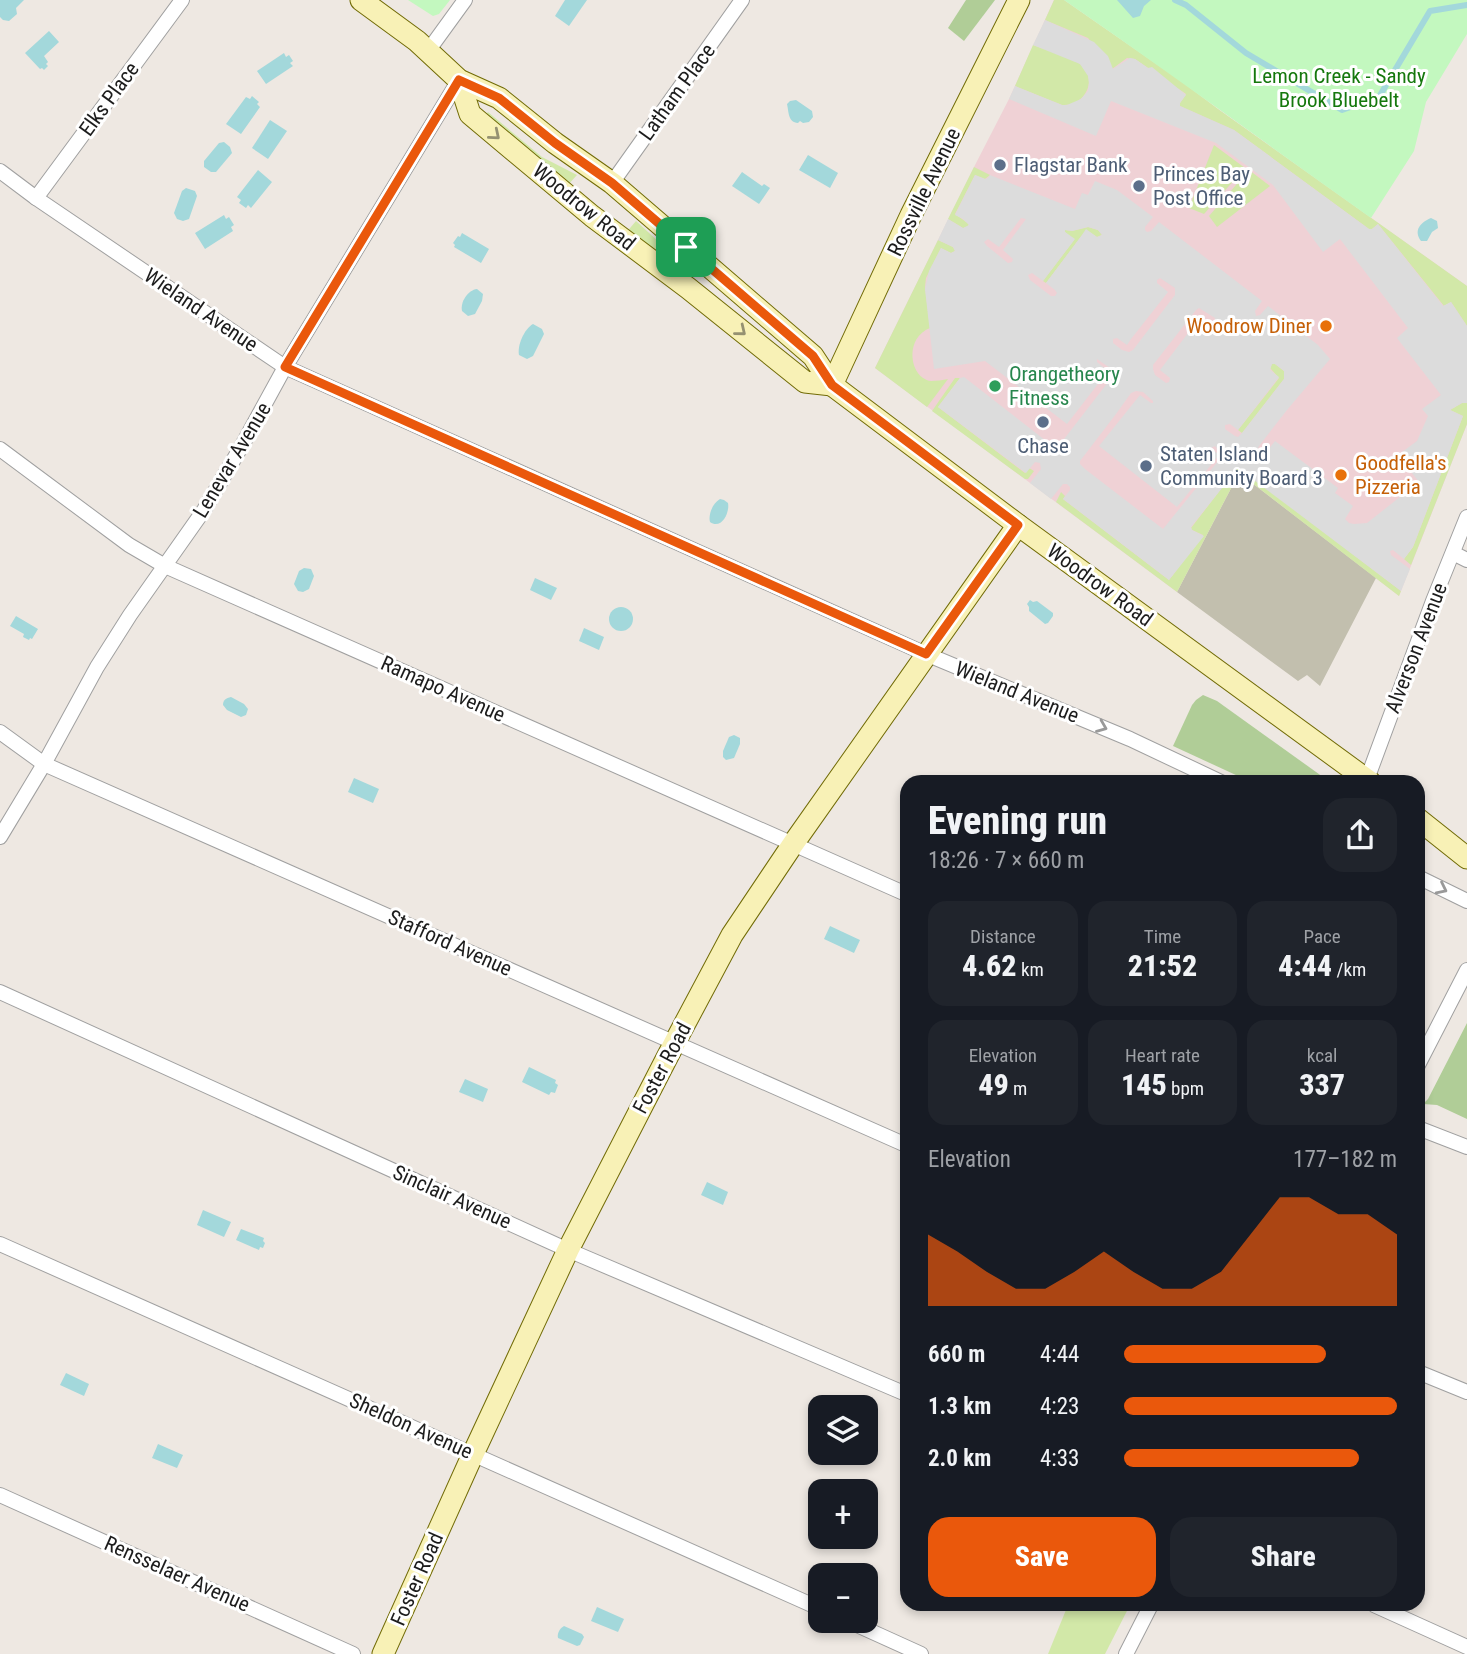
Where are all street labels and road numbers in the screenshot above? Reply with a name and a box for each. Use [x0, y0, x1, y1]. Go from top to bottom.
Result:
street label: Latham Place [634, 39, 720, 145]
street label: Elks Place [74, 57, 144, 141]
street label: Rossville Avenue [883, 124, 965, 260]
street label: Woodrow Road [528, 158, 640, 256]
street label: Wieland Avenue [140, 263, 262, 357]
street label: Lenevar Avenue [188, 398, 276, 522]
street label: Woodrow Road [1043, 539, 1157, 631]
street label: Alverson Avenue [1380, 579, 1452, 717]
street label: Ramapo Avenue [377, 651, 509, 727]
street label: Wieland Avenue [952, 656, 1083, 728]
street label: Stafford Avenue [384, 905, 516, 981]
street label: Foster Road [628, 1018, 696, 1118]
street label: Sinclair Avenue [389, 1160, 515, 1234]
street label: Sheldon Avenue [346, 1388, 476, 1464]
street label: Foster Road [386, 1529, 448, 1629]
street label: Rensselaer Avenue [101, 1531, 254, 1617]

